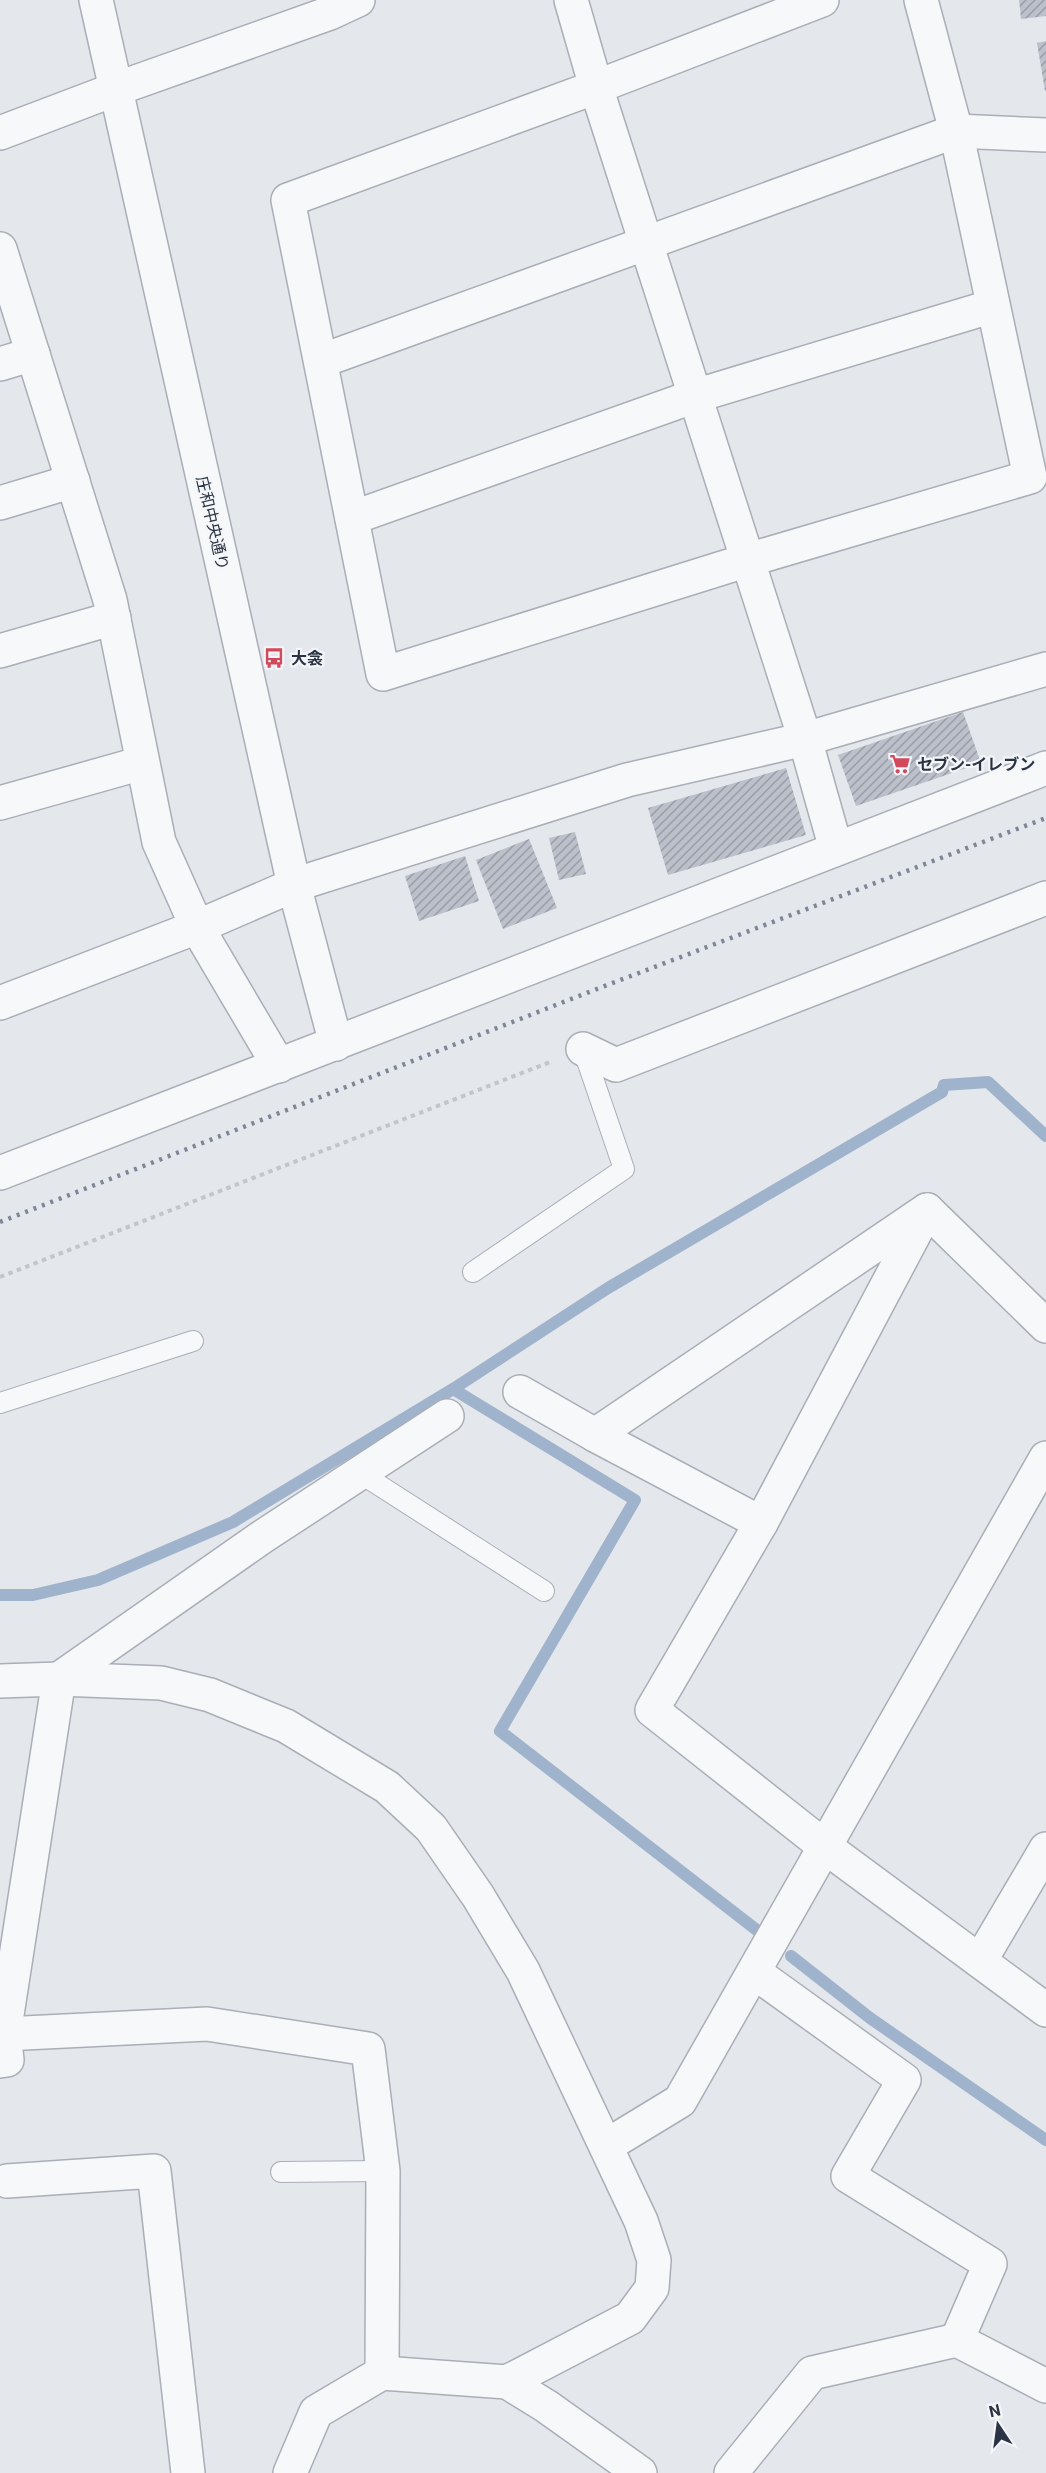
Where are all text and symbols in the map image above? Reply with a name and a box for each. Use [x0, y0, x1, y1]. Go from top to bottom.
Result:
street label: 庄和中央通り [192, 474, 233, 572]
bus stop icon: 大衾 [262, 646, 286, 670]
place label: 大衾 [291, 649, 323, 668]
supermarket icon: セブン-イレブン [888, 752, 912, 776]
place label: セブン-イレブン [917, 755, 1035, 774]
north arrow [968, 2395, 1028, 2455]
text: N [987, 2400, 1002, 2421]

